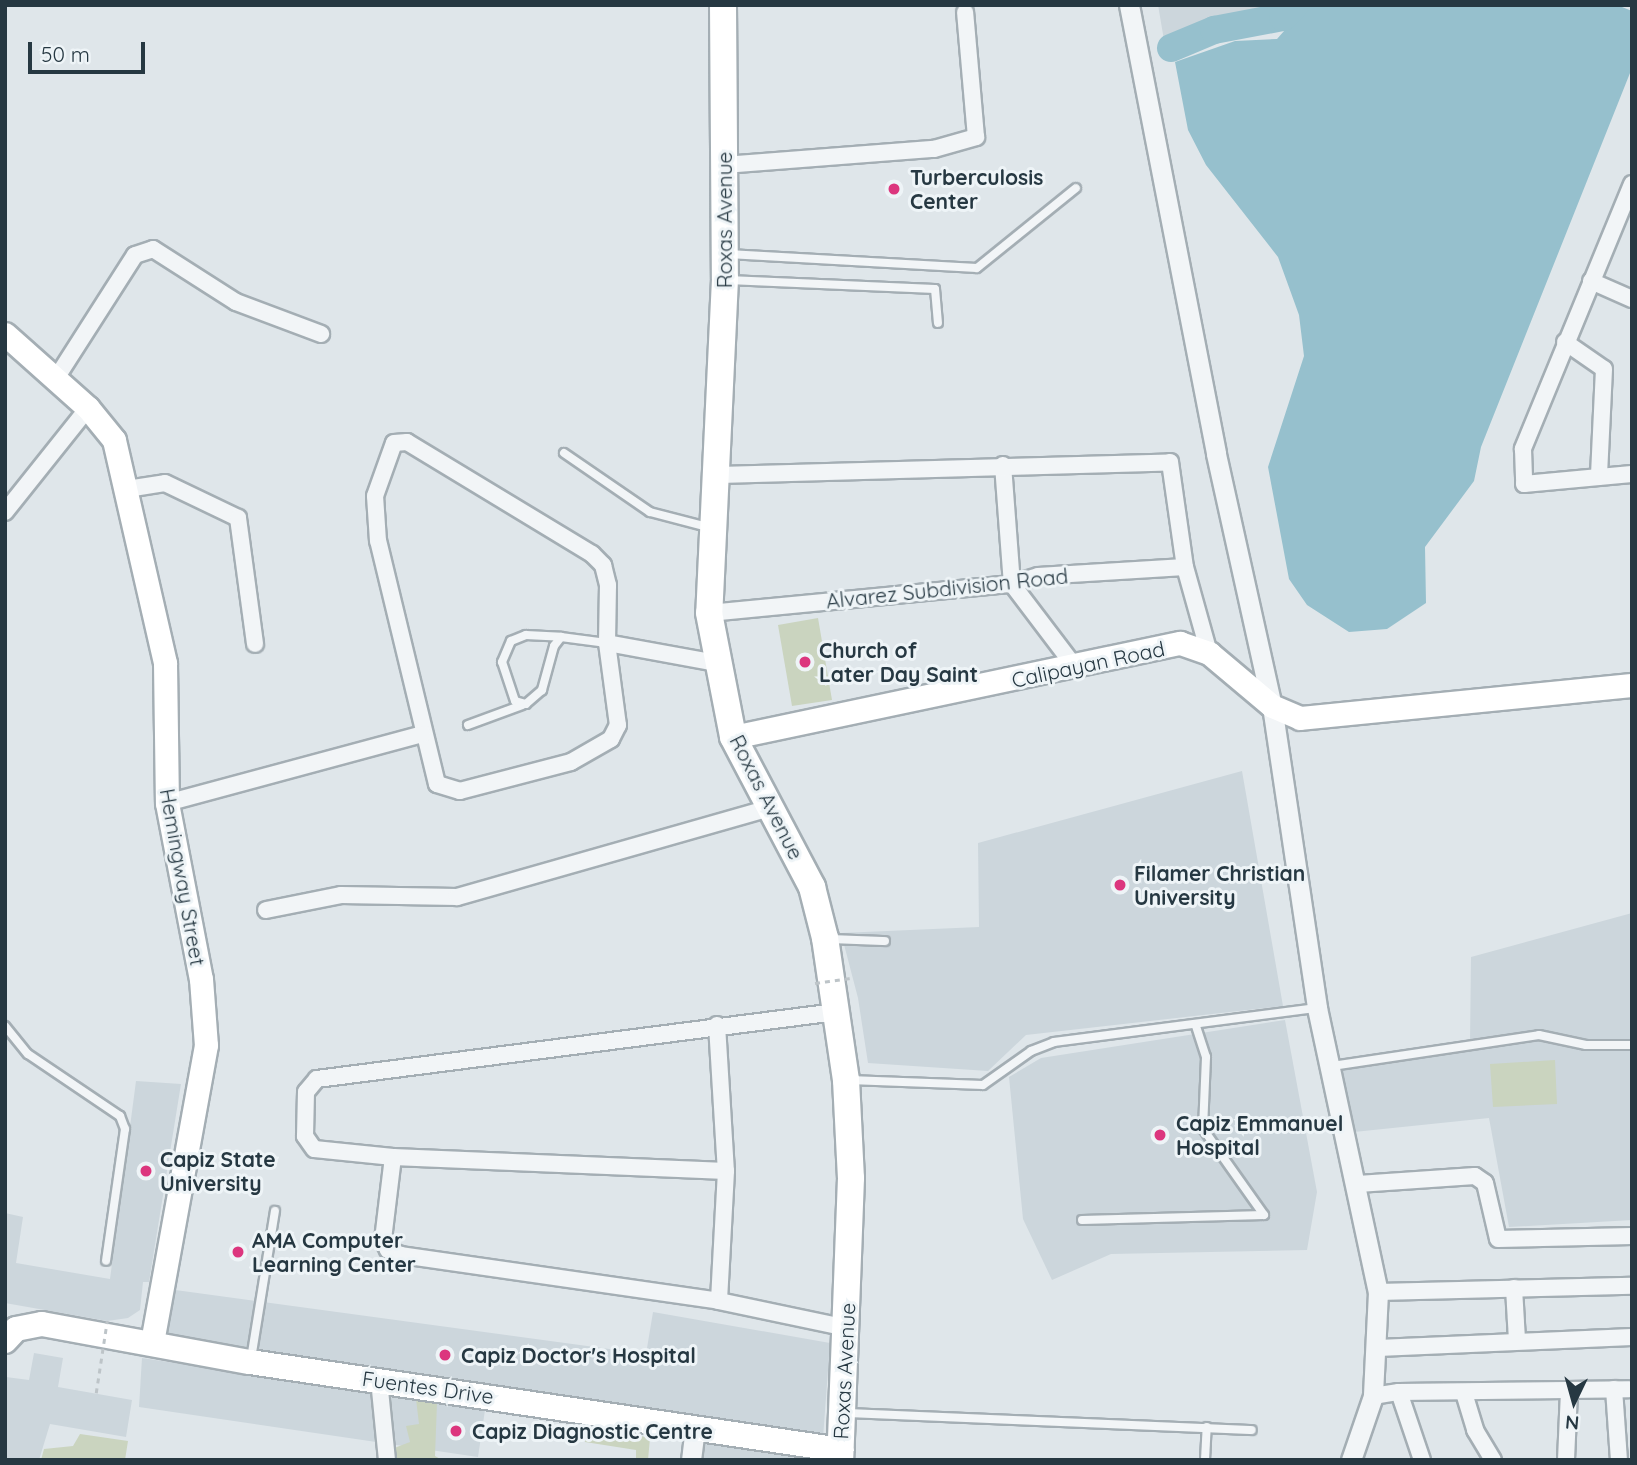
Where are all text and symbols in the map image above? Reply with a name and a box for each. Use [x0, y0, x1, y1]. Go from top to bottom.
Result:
scale bar [32, 28, 149, 72]
text: 50 m [41, 41, 90, 67]
street label: Roxas Avenue [711, 152, 737, 288]
place label: Turberculosis Center [910, 164, 1043, 214]
marker: Turberculosis Center [884, 179, 904, 199]
street label: Alvarez Subdivision Road [825, 563, 1069, 613]
street label: Calipayan Road [1009, 635, 1167, 693]
place label: Church of Later Day Saint [819, 637, 978, 687]
marker: Church of Later Day Saint [797, 654, 813, 670]
street label: Roxas Avenue [725, 730, 809, 864]
street label: Hemingway Street [155, 786, 211, 968]
place label: Filamer Christian University [1134, 860, 1305, 910]
marker: Filamer Christian University [1112, 877, 1128, 893]
place label: Capiz Emmanuel Hospital [1176, 1110, 1343, 1160]
marker: Capiz Emmanuel Hospital [1150, 1125, 1170, 1145]
place label: Capiz State University [160, 1146, 276, 1196]
marker: Capiz State University [138, 1163, 154, 1179]
place label: AMA Computer Learning Center [252, 1227, 416, 1277]
marker: AMA Computer Learning Center [230, 1244, 246, 1260]
street label: Roxas Avenue [828, 1302, 860, 1440]
place label: Capiz Doctor's Hospital [461, 1342, 696, 1368]
marker: Capiz Doctor's Hospital [435, 1345, 455, 1365]
street label: Fuentes Drive [361, 1365, 495, 1409]
north arrow [1539, 1367, 1609, 1437]
text: N [1564, 1410, 1580, 1435]
place label: Capiz Diagnostic Centre [472, 1418, 713, 1444]
marker: Capiz Diagnostic Centre [446, 1421, 466, 1441]

